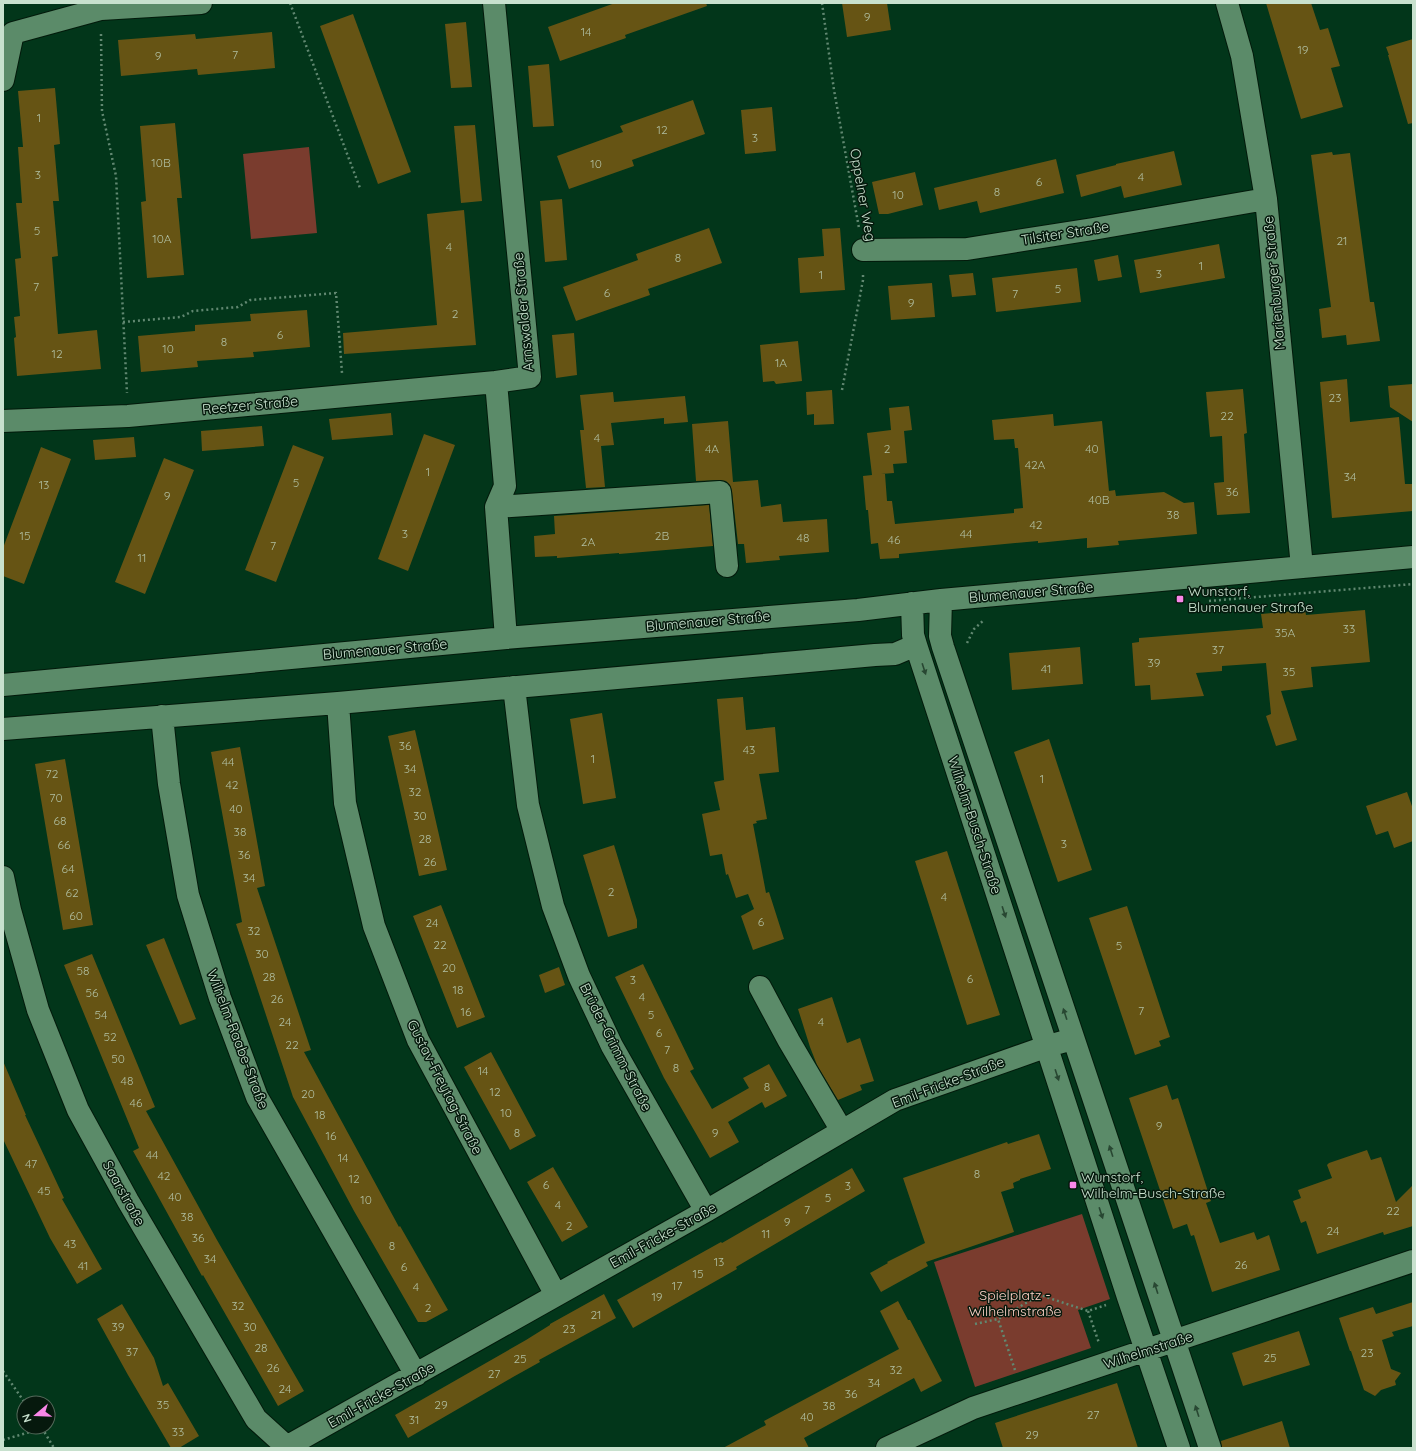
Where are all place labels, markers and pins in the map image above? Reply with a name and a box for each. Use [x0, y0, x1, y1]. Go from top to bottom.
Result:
place label: Wunstorf, Blumenauer Straße [1188, 582, 1313, 616]
marker: Wunstorf, Blumenauer Straße [1175, 594, 1185, 604]
place label: Wunstorf, Wilhelm-Busch-Straße [1081, 1168, 1225, 1202]
marker: Wunstorf, Wilhelm-Busch-Straße [1068, 1180, 1078, 1190]

